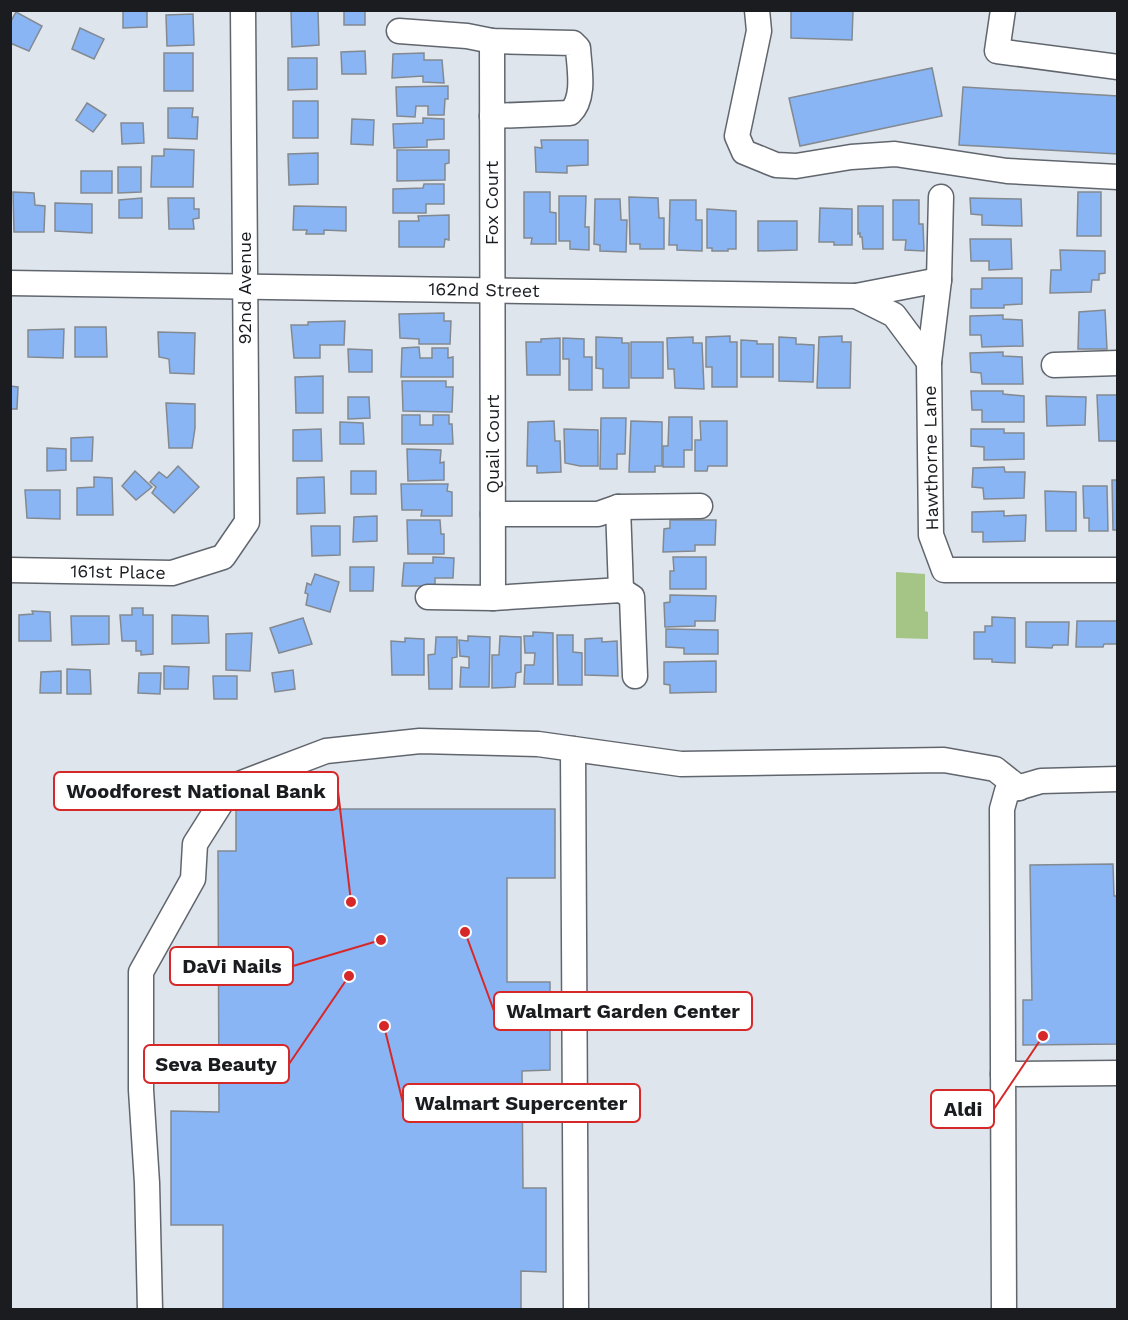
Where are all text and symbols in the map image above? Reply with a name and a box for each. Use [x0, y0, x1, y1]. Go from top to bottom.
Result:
street label: Fox Court [481, 160, 502, 245]
street label: 92nd Avenue [234, 231, 255, 345]
street label: 162nd Street [428, 278, 540, 301]
street label: Hawthorne Lane [919, 385, 942, 531]
street label: Quail Court [482, 394, 503, 494]
street label: 161st Place [70, 560, 166, 583]
callout: Woodforest National Bank [54, 772, 338, 810]
text: Woodforest National Bank [66, 779, 326, 803]
callout: DaVi Nails [170, 947, 293, 985]
text: DaVi Nails [182, 954, 282, 978]
callout: Walmart Garden Center [494, 992, 752, 1030]
text: Walmart Garden Center [506, 999, 740, 1023]
callout: Seva Beauty [144, 1045, 289, 1083]
text: Seva Beauty [155, 1052, 277, 1076]
callout: Walmart Supercenter [403, 1084, 640, 1122]
callout: Aldi [931, 1090, 994, 1128]
text: Walmart Supercenter [415, 1091, 628, 1115]
text: Aldi [944, 1097, 982, 1121]

